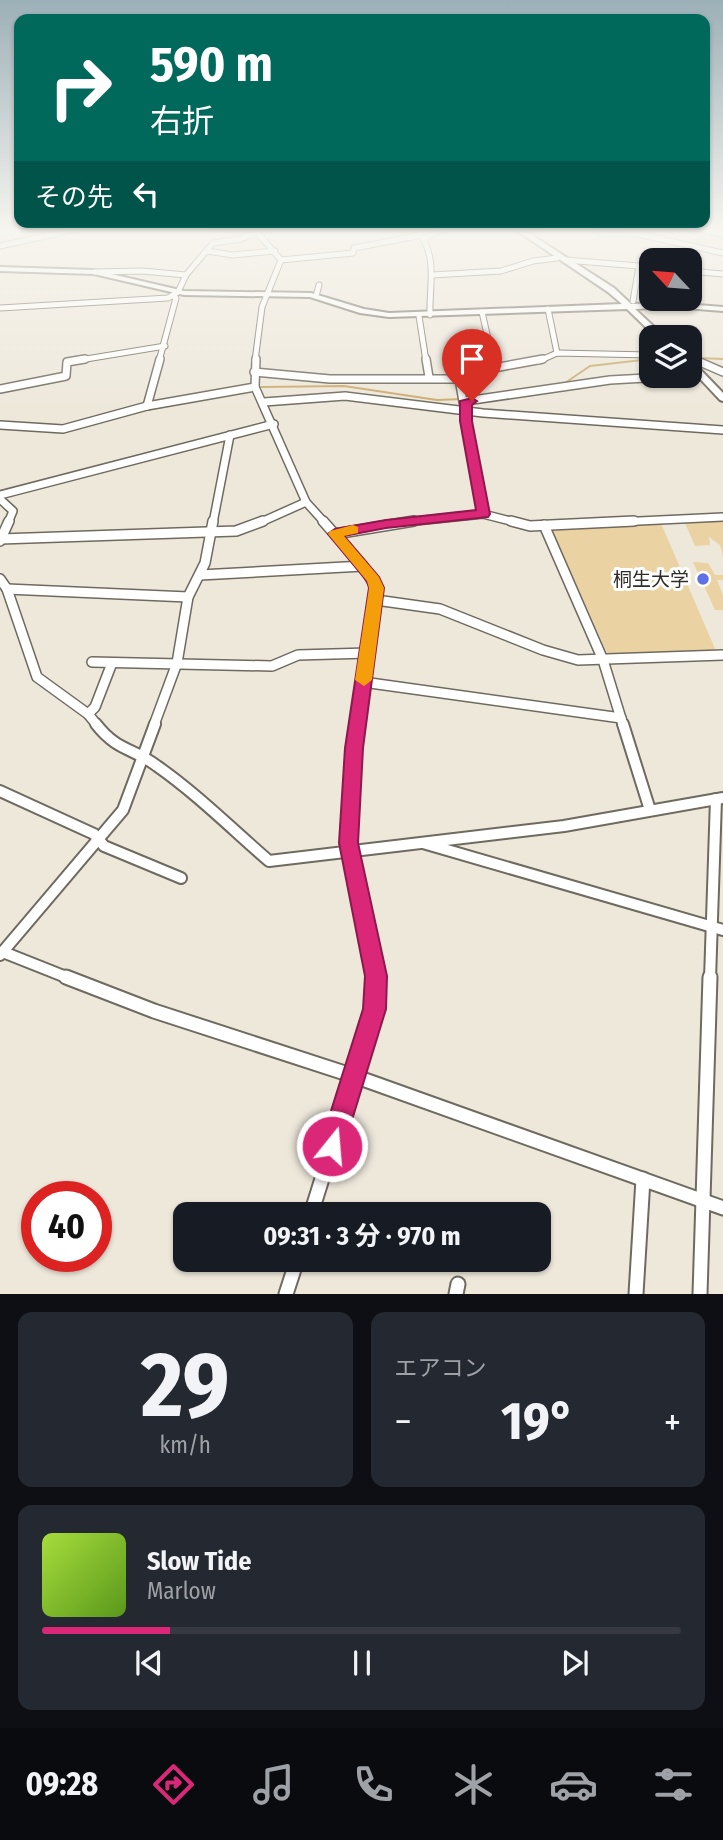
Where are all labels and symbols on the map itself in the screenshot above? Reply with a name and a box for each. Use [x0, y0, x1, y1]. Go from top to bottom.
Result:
north arrow [639, 248, 702, 312]
pin [442, 329, 502, 401]
place label: 桐生大学 [613, 568, 689, 591]
marker: 桐生大学 [695, 571, 711, 587]
position arrow [295, 1109, 369, 1183]
speed limit sign: 40 [21, 1181, 112, 1272]

